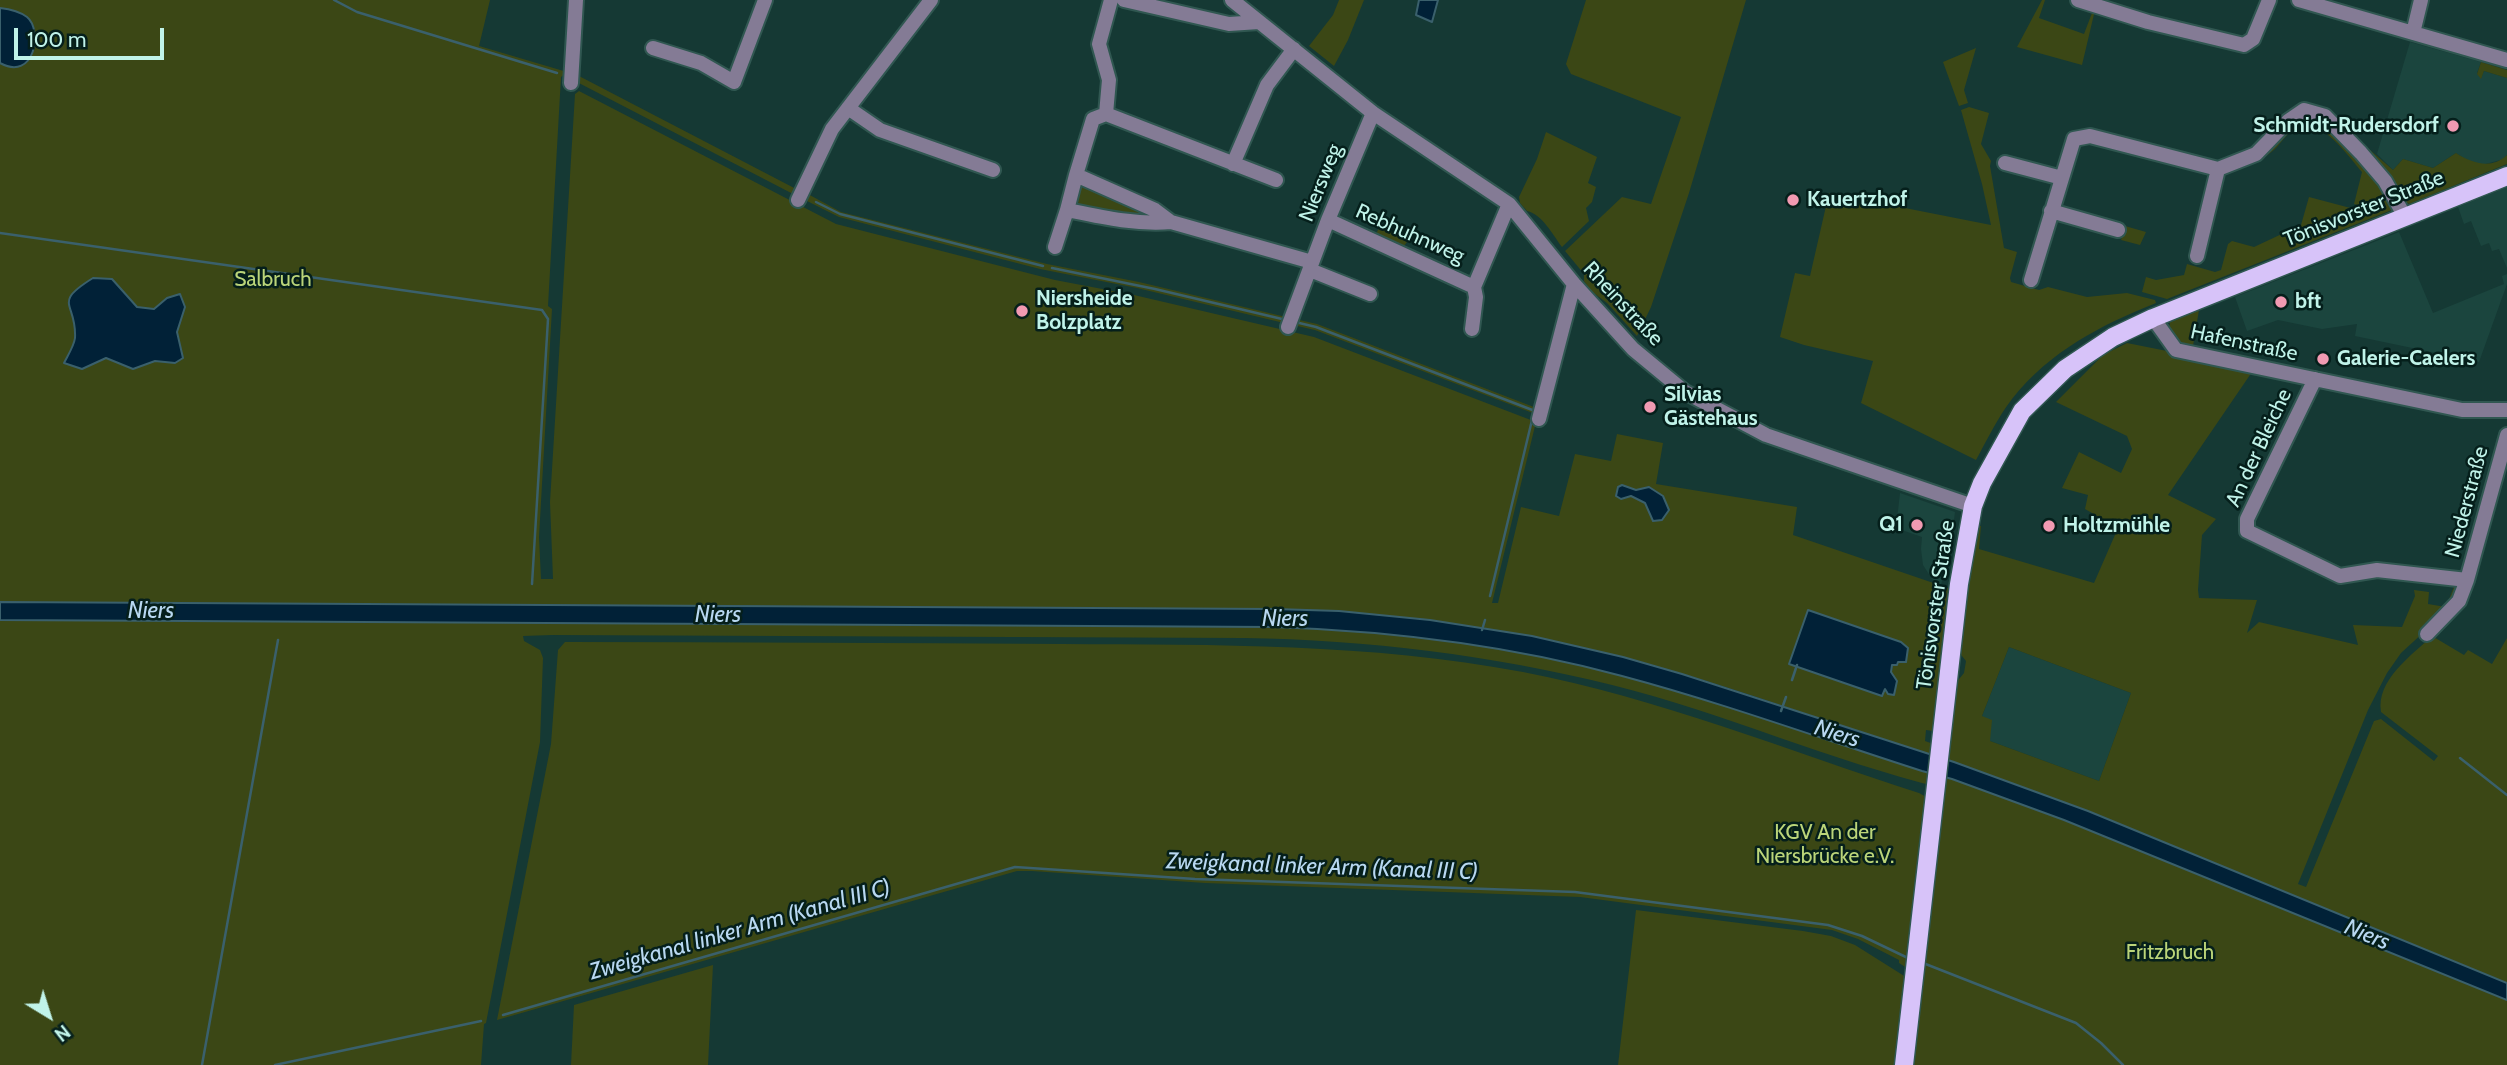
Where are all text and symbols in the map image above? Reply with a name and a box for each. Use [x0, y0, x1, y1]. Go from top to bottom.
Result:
scale bar [18, 14, 168, 58]
text: 100 m [27, 27, 86, 52]
place label: Schmidt-Rudersdorf [2253, 113, 2439, 139]
marker: Schmidt-Rudersdorf [2445, 118, 2461, 134]
street label: Niersweg [1294, 141, 1348, 225]
street label: Tönisvorster Straße [2280, 165, 2448, 253]
place label: Kauertzhof [1807, 187, 1907, 213]
marker: Kauertzhof [1785, 192, 1801, 208]
street label: Rebhuhnweg [1352, 199, 1468, 269]
street label: Rheinstraße [1578, 257, 1668, 351]
park label: Salbruch [234, 267, 312, 293]
place label: Niersheide Bolzplatz [1036, 286, 1133, 336]
place label: bft [2295, 289, 2321, 315]
marker: bft [2273, 294, 2289, 310]
marker: Niersheide Bolzplatz [1014, 303, 1030, 319]
street label: Hafenstraße [2188, 319, 2300, 367]
place label: Galerie-Caelers [2337, 346, 2475, 372]
marker: Galerie-Caelers [2315, 351, 2331, 367]
place label: Silvias Gästehaus [1664, 382, 1758, 432]
street label: An der Bleiche [2221, 385, 2297, 511]
marker: Silvias Gästehaus [1642, 399, 1658, 415]
street label: Niederstraße [2440, 444, 2494, 560]
place label: Q1 [1879, 512, 1903, 538]
place label: Holtzmühle [2063, 513, 2170, 539]
marker: Q1 [1909, 517, 1925, 533]
marker: Holtzmühle [2041, 518, 2057, 534]
street label: Tönisvorster Straße [1912, 519, 1960, 691]
water label: Niers [128, 597, 174, 625]
water label: Niers [695, 601, 741, 629]
water label: Niers [1262, 605, 1308, 633]
water label: Niers [1811, 714, 1863, 754]
park label: KGV An der Niersbrücke e.V. [1756, 820, 1894, 870]
water label: Zweigkanal linker Arm (Kanal III C) [1166, 848, 1478, 886]
water label: Zweigkanal linker Arm (Kanal III C) [586, 874, 894, 986]
water label: Niers [2340, 914, 2394, 956]
park label: Fritzbruch [2126, 940, 2214, 966]
north arrow [14, 981, 84, 1051]
text: N [50, 1020, 75, 1046]

